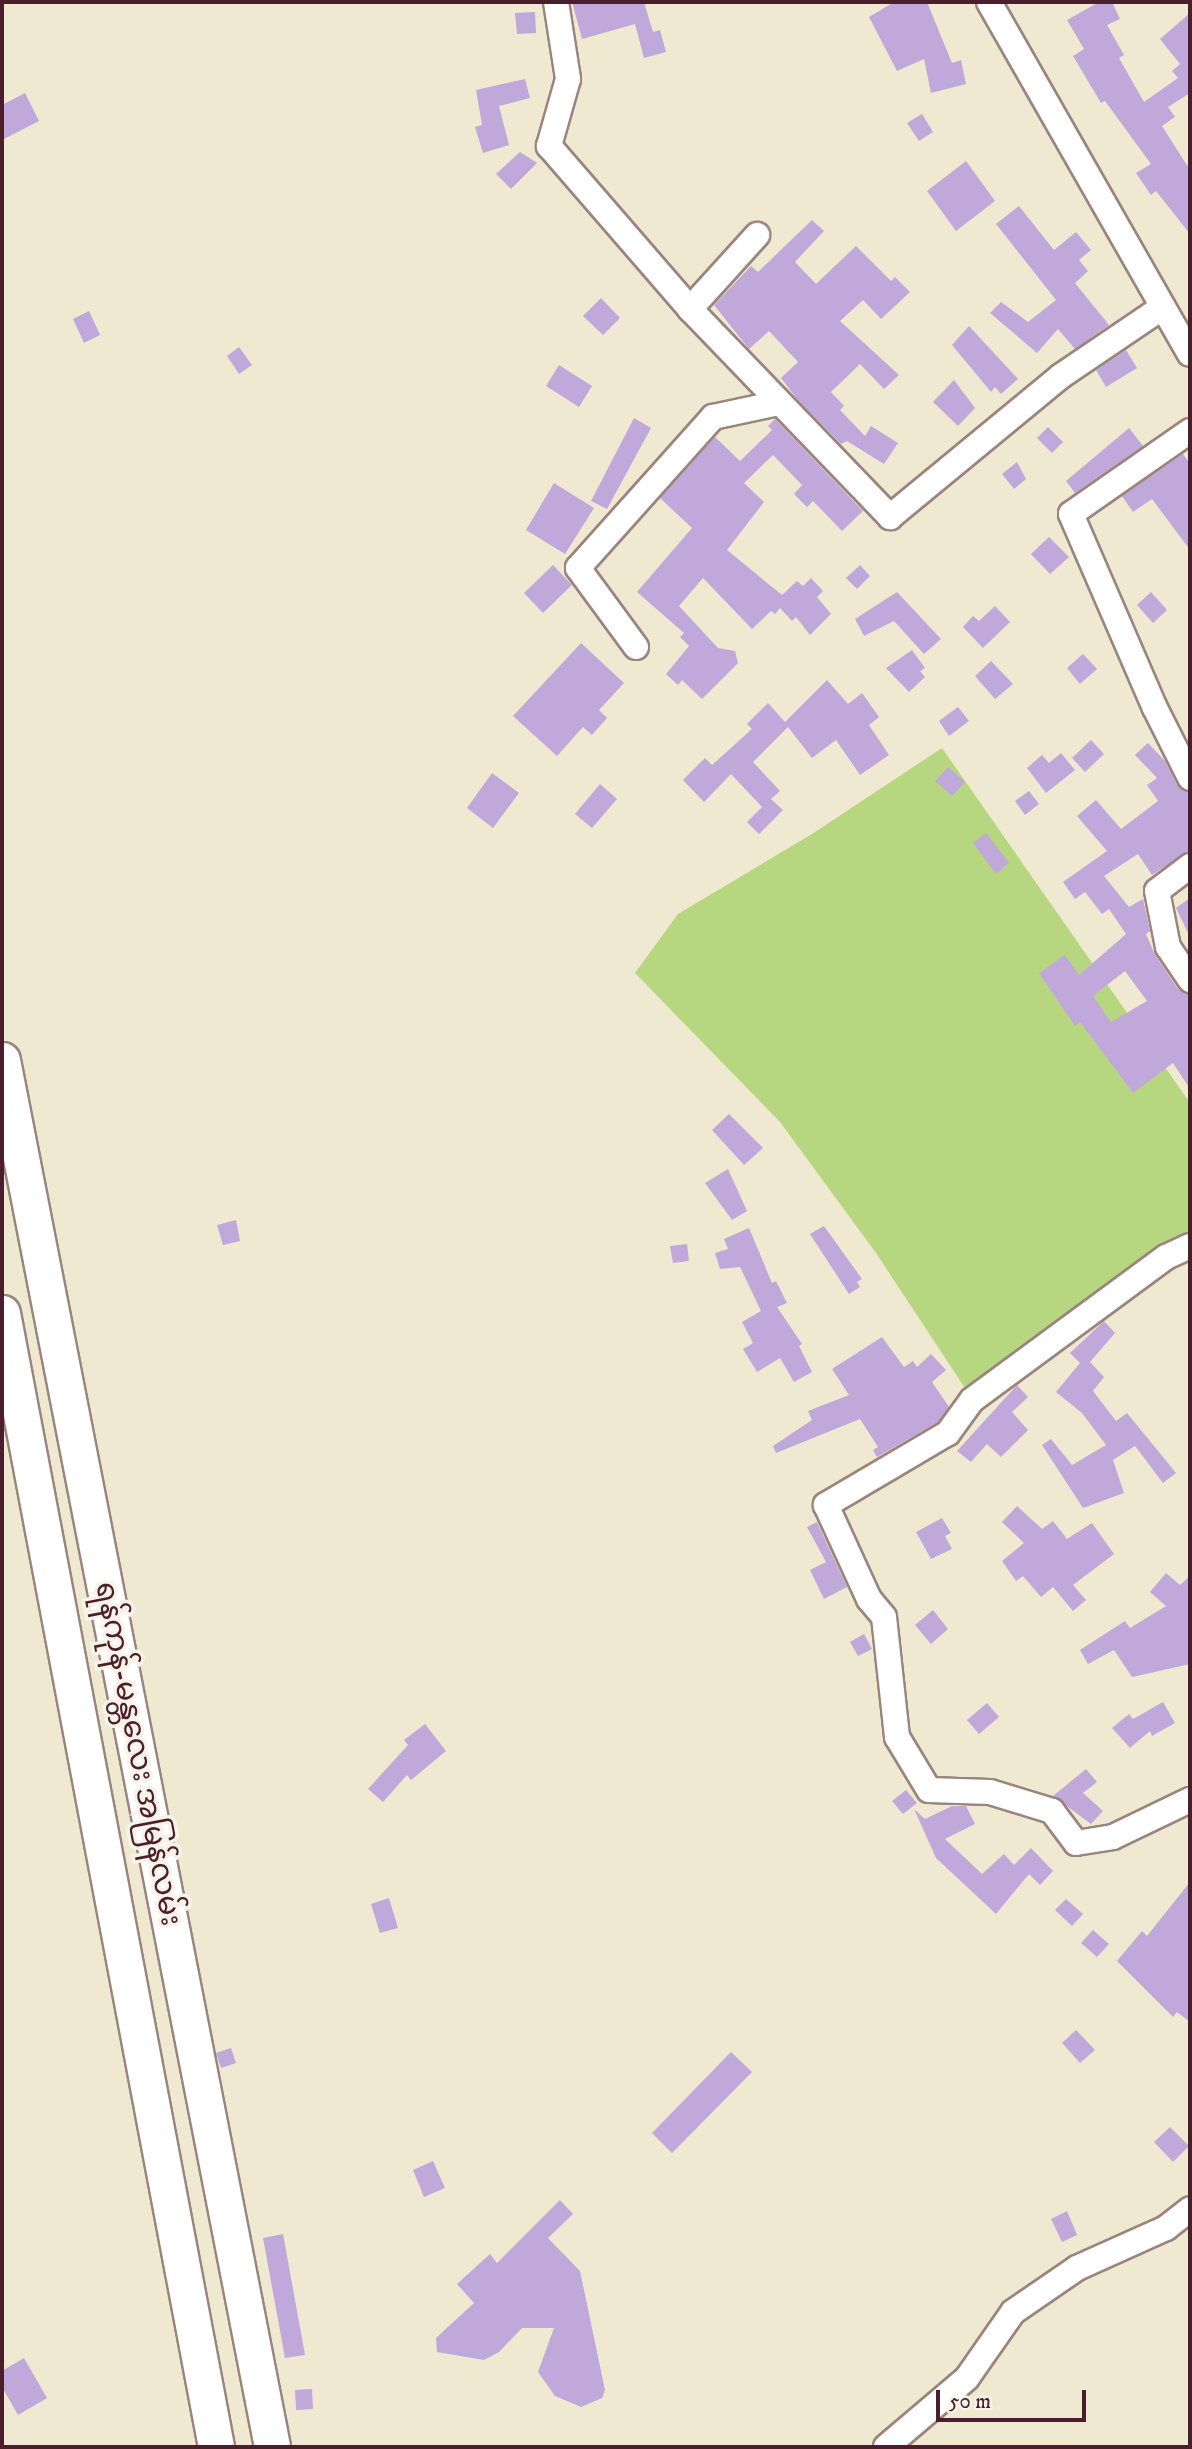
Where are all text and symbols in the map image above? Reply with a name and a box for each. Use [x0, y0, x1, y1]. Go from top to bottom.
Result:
street label: ရန်ကုန်-မန္တလေး အမြန်လမ်း [86, 1579, 188, 1929]
scale bar [940, 2376, 1090, 2420]
text: 50 m [949, 2389, 991, 2415]

